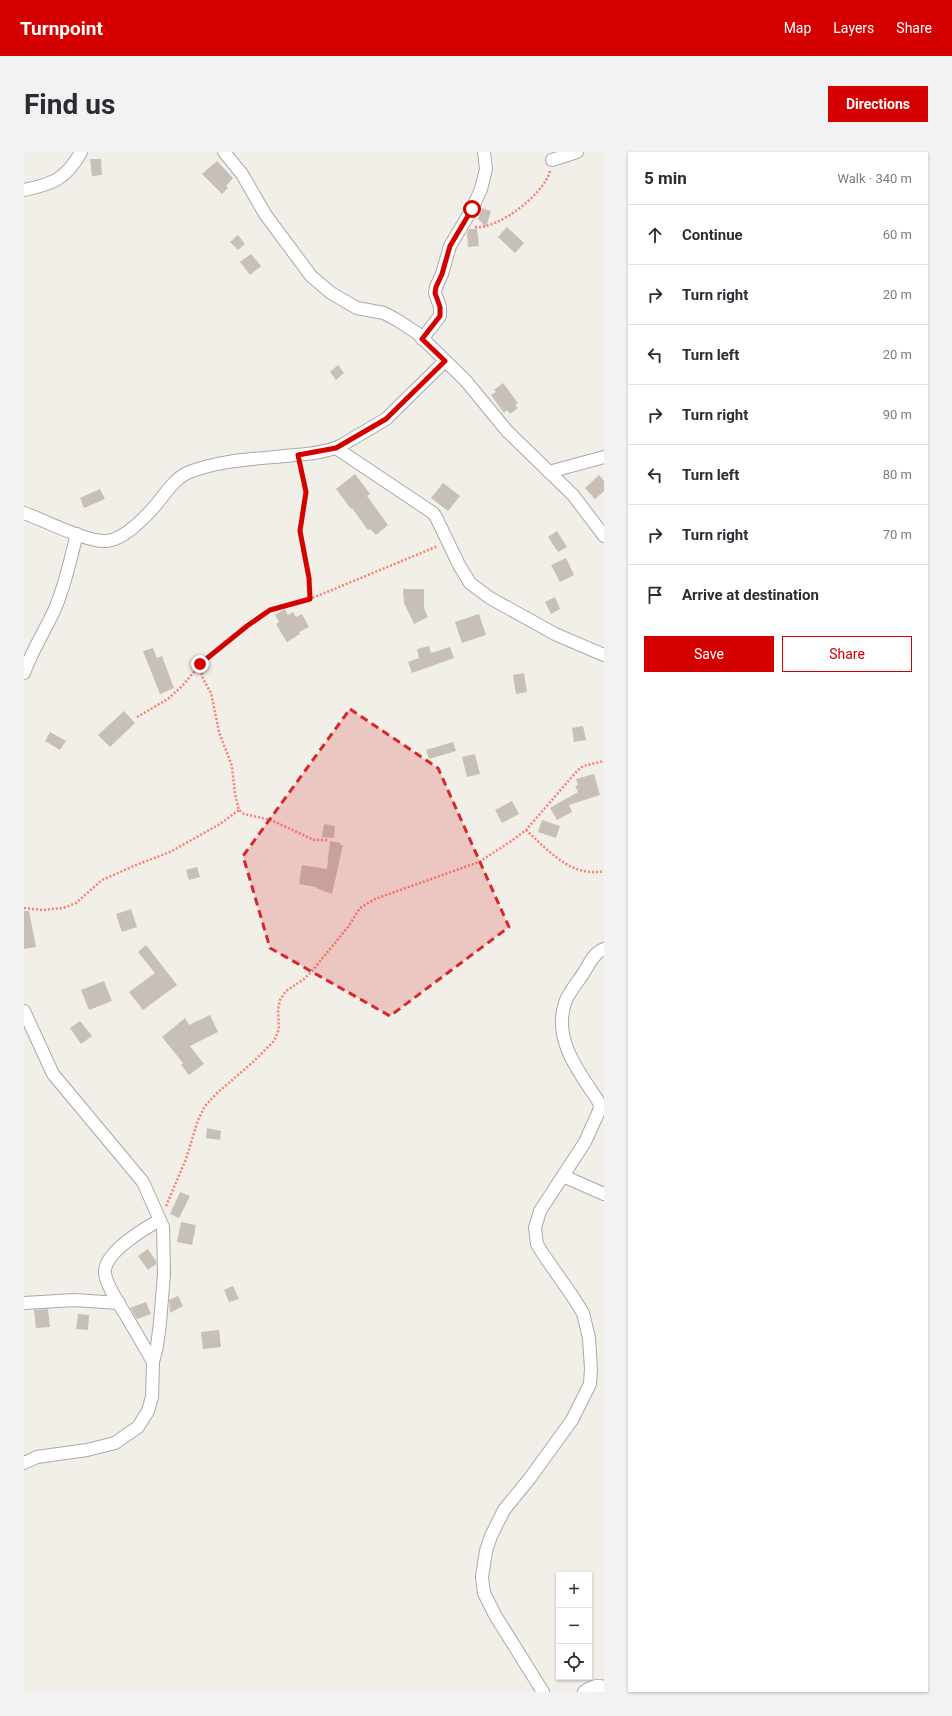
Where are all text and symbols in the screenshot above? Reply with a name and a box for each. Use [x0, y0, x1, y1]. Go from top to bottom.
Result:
text: Turnpoint [20, 17, 103, 40]
text: Map [784, 20, 811, 36]
text: Layers [833, 20, 874, 36]
text: Share [896, 20, 932, 36]
button: Directions [828, 86, 928, 122]
text: Find us [24, 88, 115, 121]
text: 5 min [644, 168, 687, 188]
text: Walk · 340 m [837, 171, 912, 186]
route start [463, 200, 481, 218]
icon: ahead [644, 224, 666, 246]
text: Continue [682, 226, 743, 244]
text: 60 m [883, 227, 912, 242]
icon: right [644, 284, 666, 306]
text: Turn right [682, 286, 748, 304]
text: 20 m [883, 287, 912, 302]
icon: left [644, 344, 666, 366]
text: Turn left [682, 346, 739, 364]
text: 20 m [883, 347, 912, 362]
icon: right [644, 404, 666, 426]
text: Turn right [682, 406, 748, 424]
text: 90 m [883, 407, 912, 422]
icon: left [644, 464, 666, 486]
text: Turn left [682, 466, 739, 484]
text: 80 m [883, 467, 912, 482]
icon: right [644, 524, 666, 546]
text: Turn right [682, 526, 748, 544]
text: 70 m [883, 527, 912, 542]
icon: arrive [644, 584, 666, 606]
text: Arrive at destination [682, 586, 819, 604]
button: Save [644, 636, 774, 672]
button: Share [782, 636, 912, 672]
route end [191, 655, 209, 673]
map controls [556, 1572, 592, 1680]
button: + [556, 1572, 592, 1608]
button: − [556, 1608, 592, 1644]
button: locate [556, 1644, 592, 1680]

